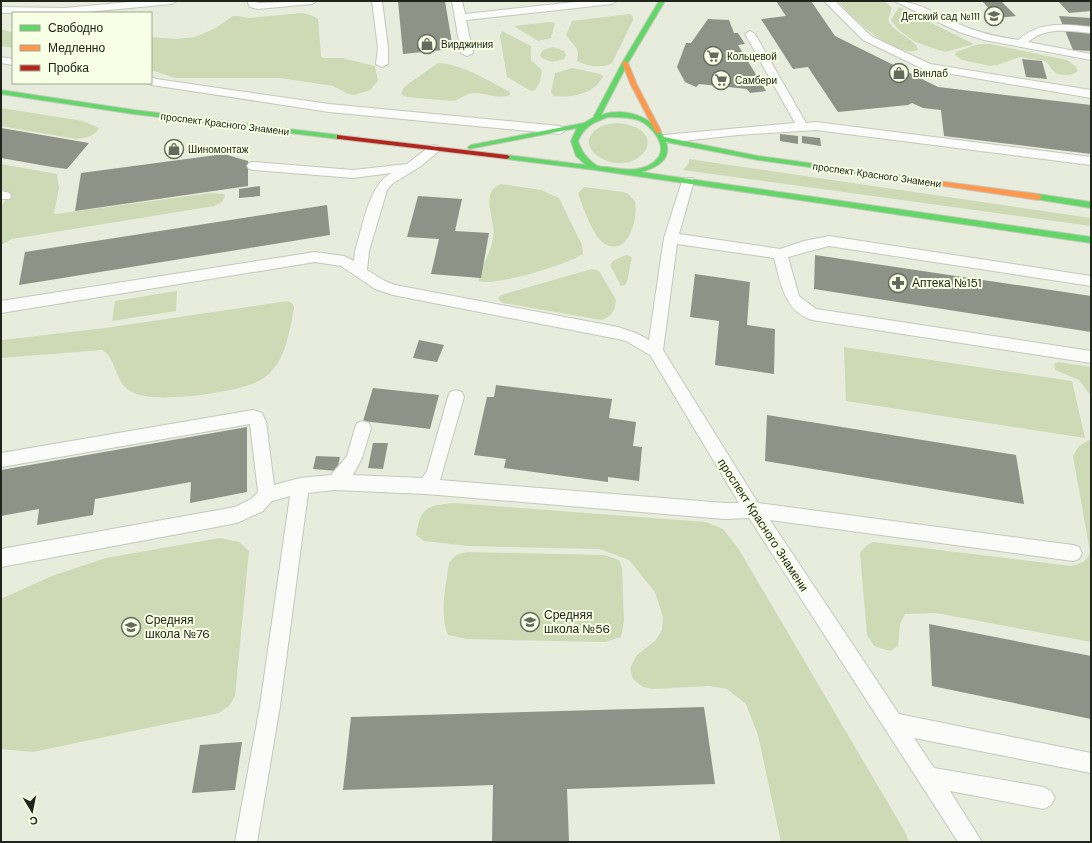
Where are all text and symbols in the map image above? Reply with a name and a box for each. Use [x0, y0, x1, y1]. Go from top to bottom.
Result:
school or university icon: Детский сад №111 [983, 5, 1005, 27]
place label: Детский сад №111 [901, 10, 980, 23]
legend [12, 12, 152, 84]
text: Свободно [48, 20, 103, 36]
shop icon: Вирджиния [416, 33, 438, 55]
place label: Вирджиния [441, 38, 493, 51]
text: Медленно [48, 40, 105, 56]
supermarket icon: Кольцевой [702, 45, 724, 67]
place label: Кольцевой [727, 50, 777, 63]
text: Пробка [48, 60, 89, 76]
shop icon: Винлаб [888, 62, 910, 84]
place label: Винлаб [913, 67, 948, 80]
supermarket icon: Самбери [710, 69, 732, 91]
place label: Самбери [735, 74, 777, 87]
street label: проспект Красного Знамени [160, 110, 290, 138]
shop icon: Шиномонтаж [163, 138, 185, 160]
place label: Шиномонтаж [188, 143, 249, 156]
street label: проспект Красного Знамени [812, 160, 942, 190]
pharmacy icon: Аптека №151 [887, 272, 909, 294]
place label: Аптека №151 [912, 275, 982, 291]
street label: проспект Красного Знамени [714, 455, 812, 595]
place label: Средняя школа №56 [544, 607, 610, 637]
school or university icon: Средняя школа №56 [519, 611, 541, 633]
place label: Средняя школа №76 [145, 612, 210, 642]
school or university icon: Средняя школа №76 [120, 616, 142, 638]
north arrow [12, 791, 52, 831]
text: С [29, 813, 39, 828]

